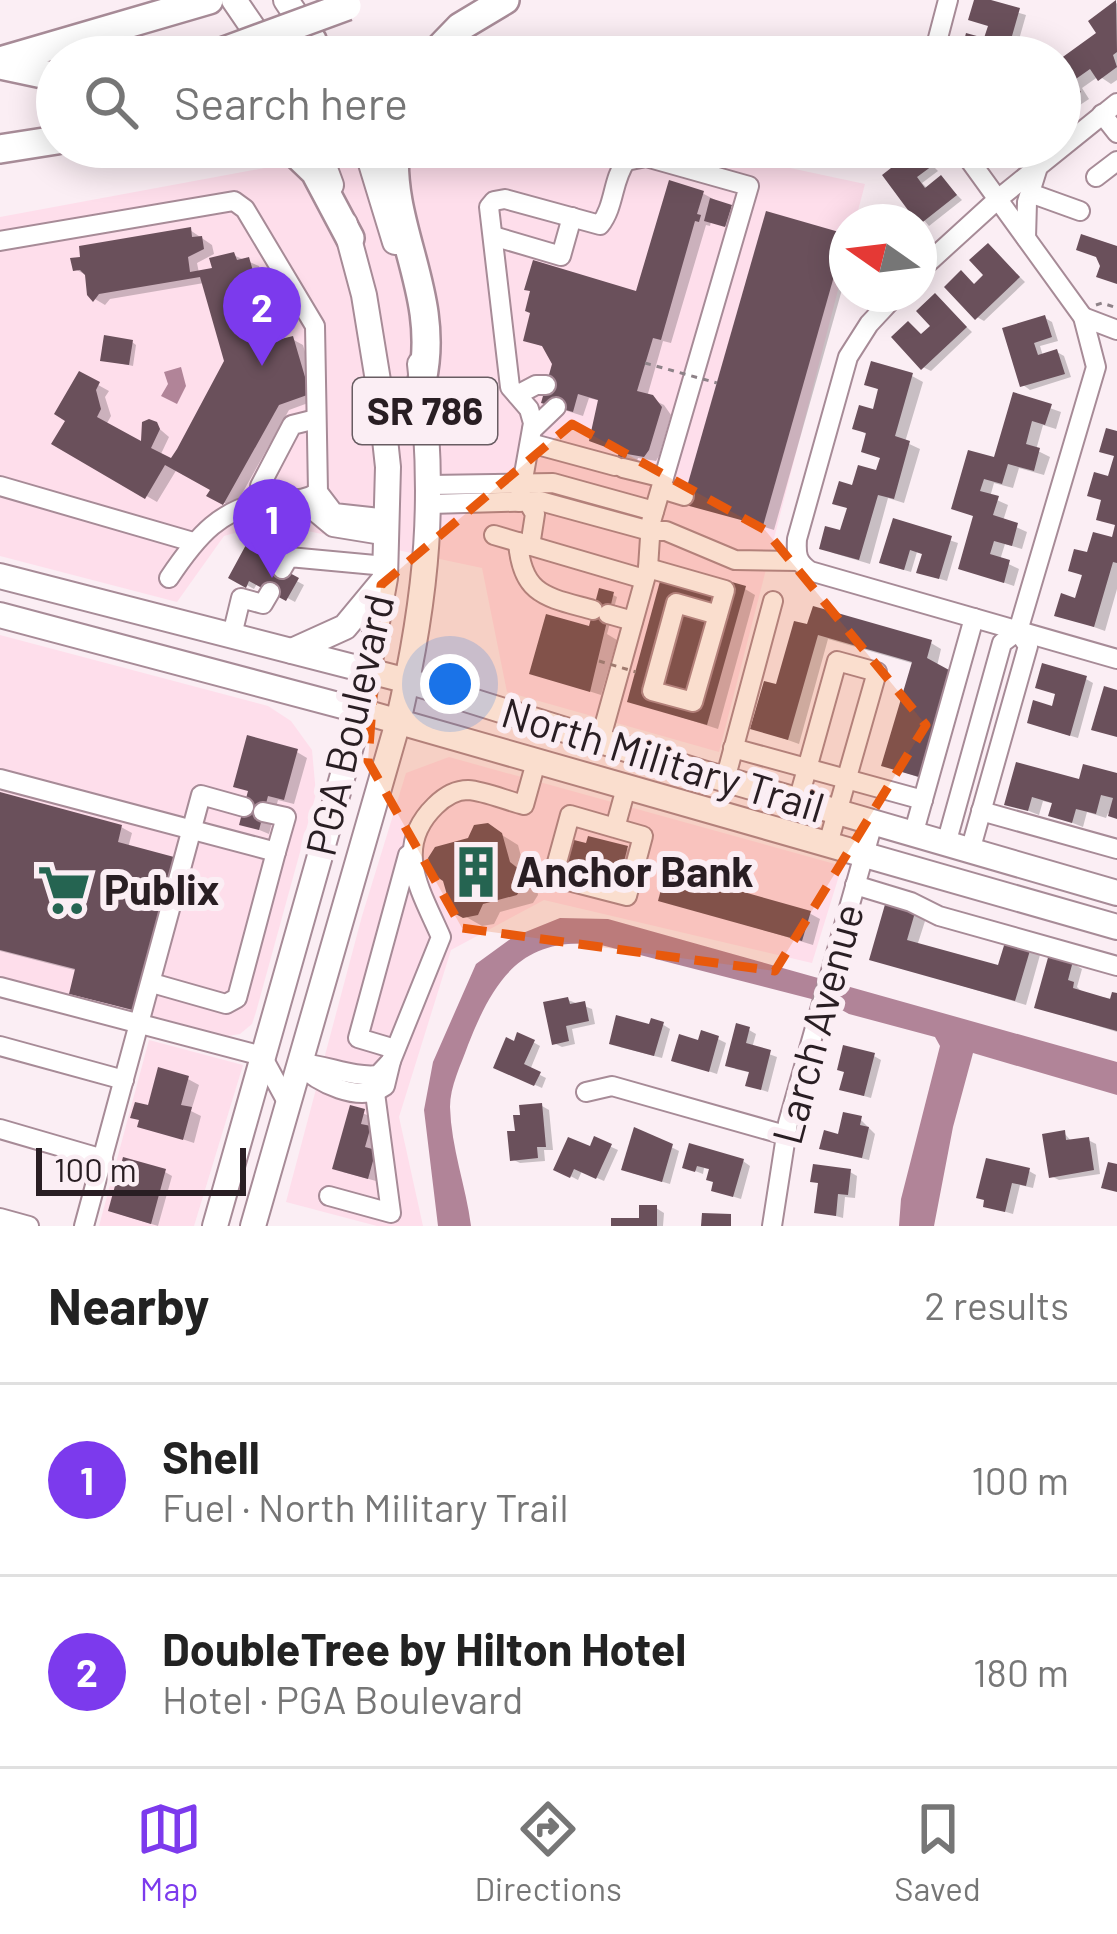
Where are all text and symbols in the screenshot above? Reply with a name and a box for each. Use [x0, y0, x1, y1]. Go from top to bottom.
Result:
search box [36, 36, 1081, 168]
icon: search [78, 69, 144, 135]
text: Search here [174, 75, 408, 129]
north arrow [829, 204, 937, 312]
pin: 2 [223, 267, 301, 366]
road number: SR 786 [353, 378, 497, 444]
pin: 1 [233, 479, 311, 578]
street label: PGA Boulevard [294, 589, 402, 860]
your location [420, 654, 480, 714]
street label: North Military Trail [496, 685, 831, 832]
building icon: Anchor Bank [447, 843, 505, 901]
place label: Anchor Bank [516, 845, 754, 895]
supermarket icon: Publix [35, 861, 93, 919]
place label: Publix [104, 863, 219, 913]
street label: Larch Avenue [760, 898, 872, 1149]
scale bar [36, 1142, 246, 1195]
text: 100 m [54, 1149, 137, 1189]
text: Nearby [48, 1274, 209, 1335]
text: 2 results [924, 1281, 1069, 1328]
text: Shell [162, 1429, 260, 1483]
text: 1 [80, 1456, 94, 1503]
text: 100 m [971, 1456, 1069, 1503]
text: Fuel · North Military Trail [162, 1483, 568, 1530]
text: DoubleTree by Hilton Hotel [162, 1621, 686, 1675]
text: 2 [76, 1648, 98, 1695]
text: 180 m [973, 1648, 1069, 1695]
text: Hotel · PGA Boulevard [162, 1675, 523, 1722]
tab: Map [136, 1796, 202, 1908]
tab: Directions [474, 1796, 622, 1908]
tab: Saved [894, 1796, 981, 1908]

